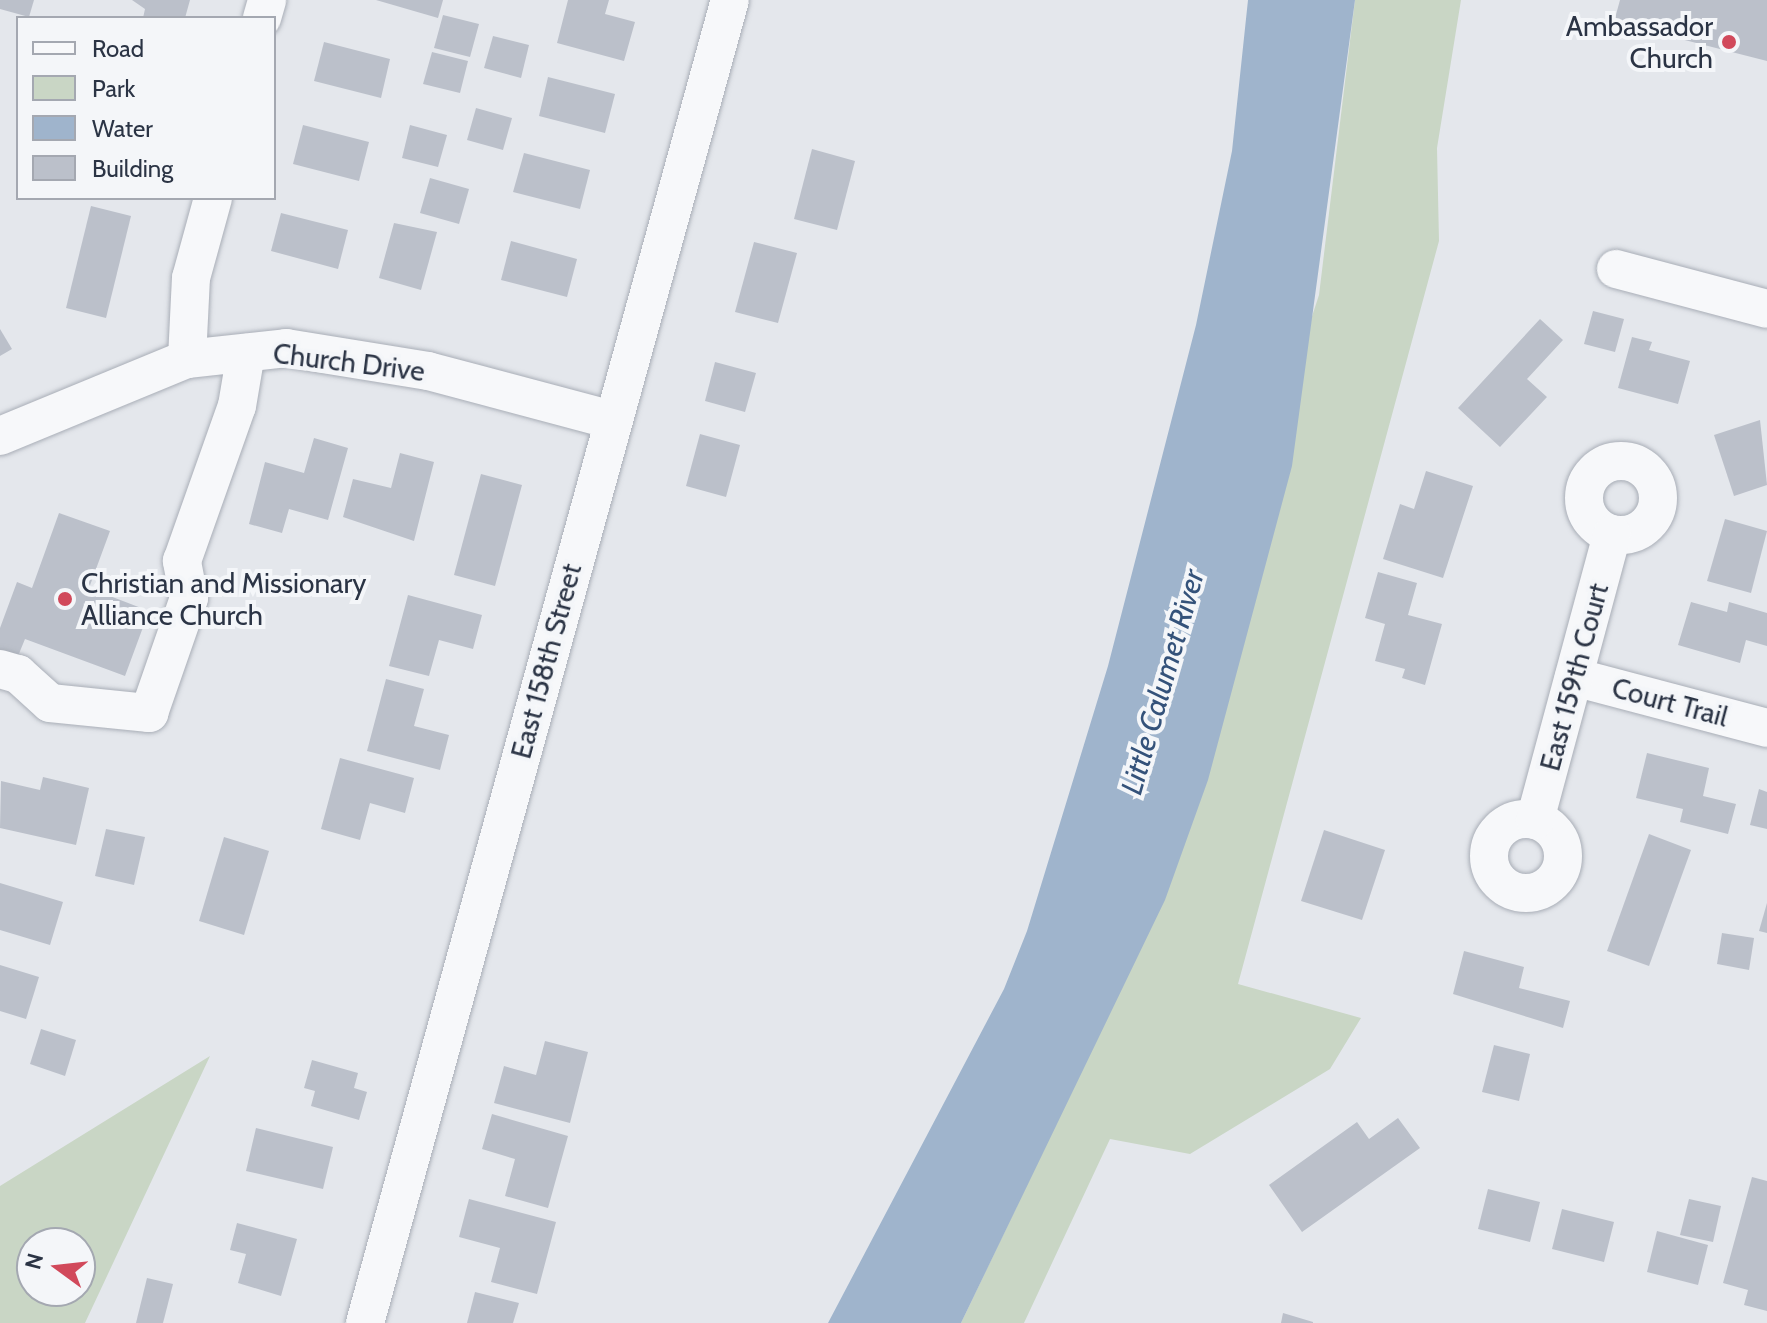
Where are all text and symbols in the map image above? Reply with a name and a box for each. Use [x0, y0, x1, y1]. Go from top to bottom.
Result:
place label: Ambassador Church [1566, 9, 1713, 75]
legend [16, 16, 276, 200]
marker: Ambassador Church [1720, 33, 1738, 51]
text: Road [92, 34, 144, 63]
text: Park [92, 74, 135, 103]
text: Water [92, 114, 153, 143]
text: Building [92, 154, 173, 183]
street label: Church Drive [271, 336, 427, 388]
street label: East 158th Street [504, 560, 588, 762]
water label: Little Calumet River [1114, 565, 1212, 799]
place label: Christian and Missionary Alliance Church [81, 566, 366, 632]
street label: East 159th Court [1533, 580, 1615, 774]
marker: Christian and Missionary Alliance Church [56, 590, 74, 608]
street label: Court Trail [1608, 670, 1732, 734]
north arrow [16, 1227, 96, 1307]
text: N [19, 1250, 49, 1272]

